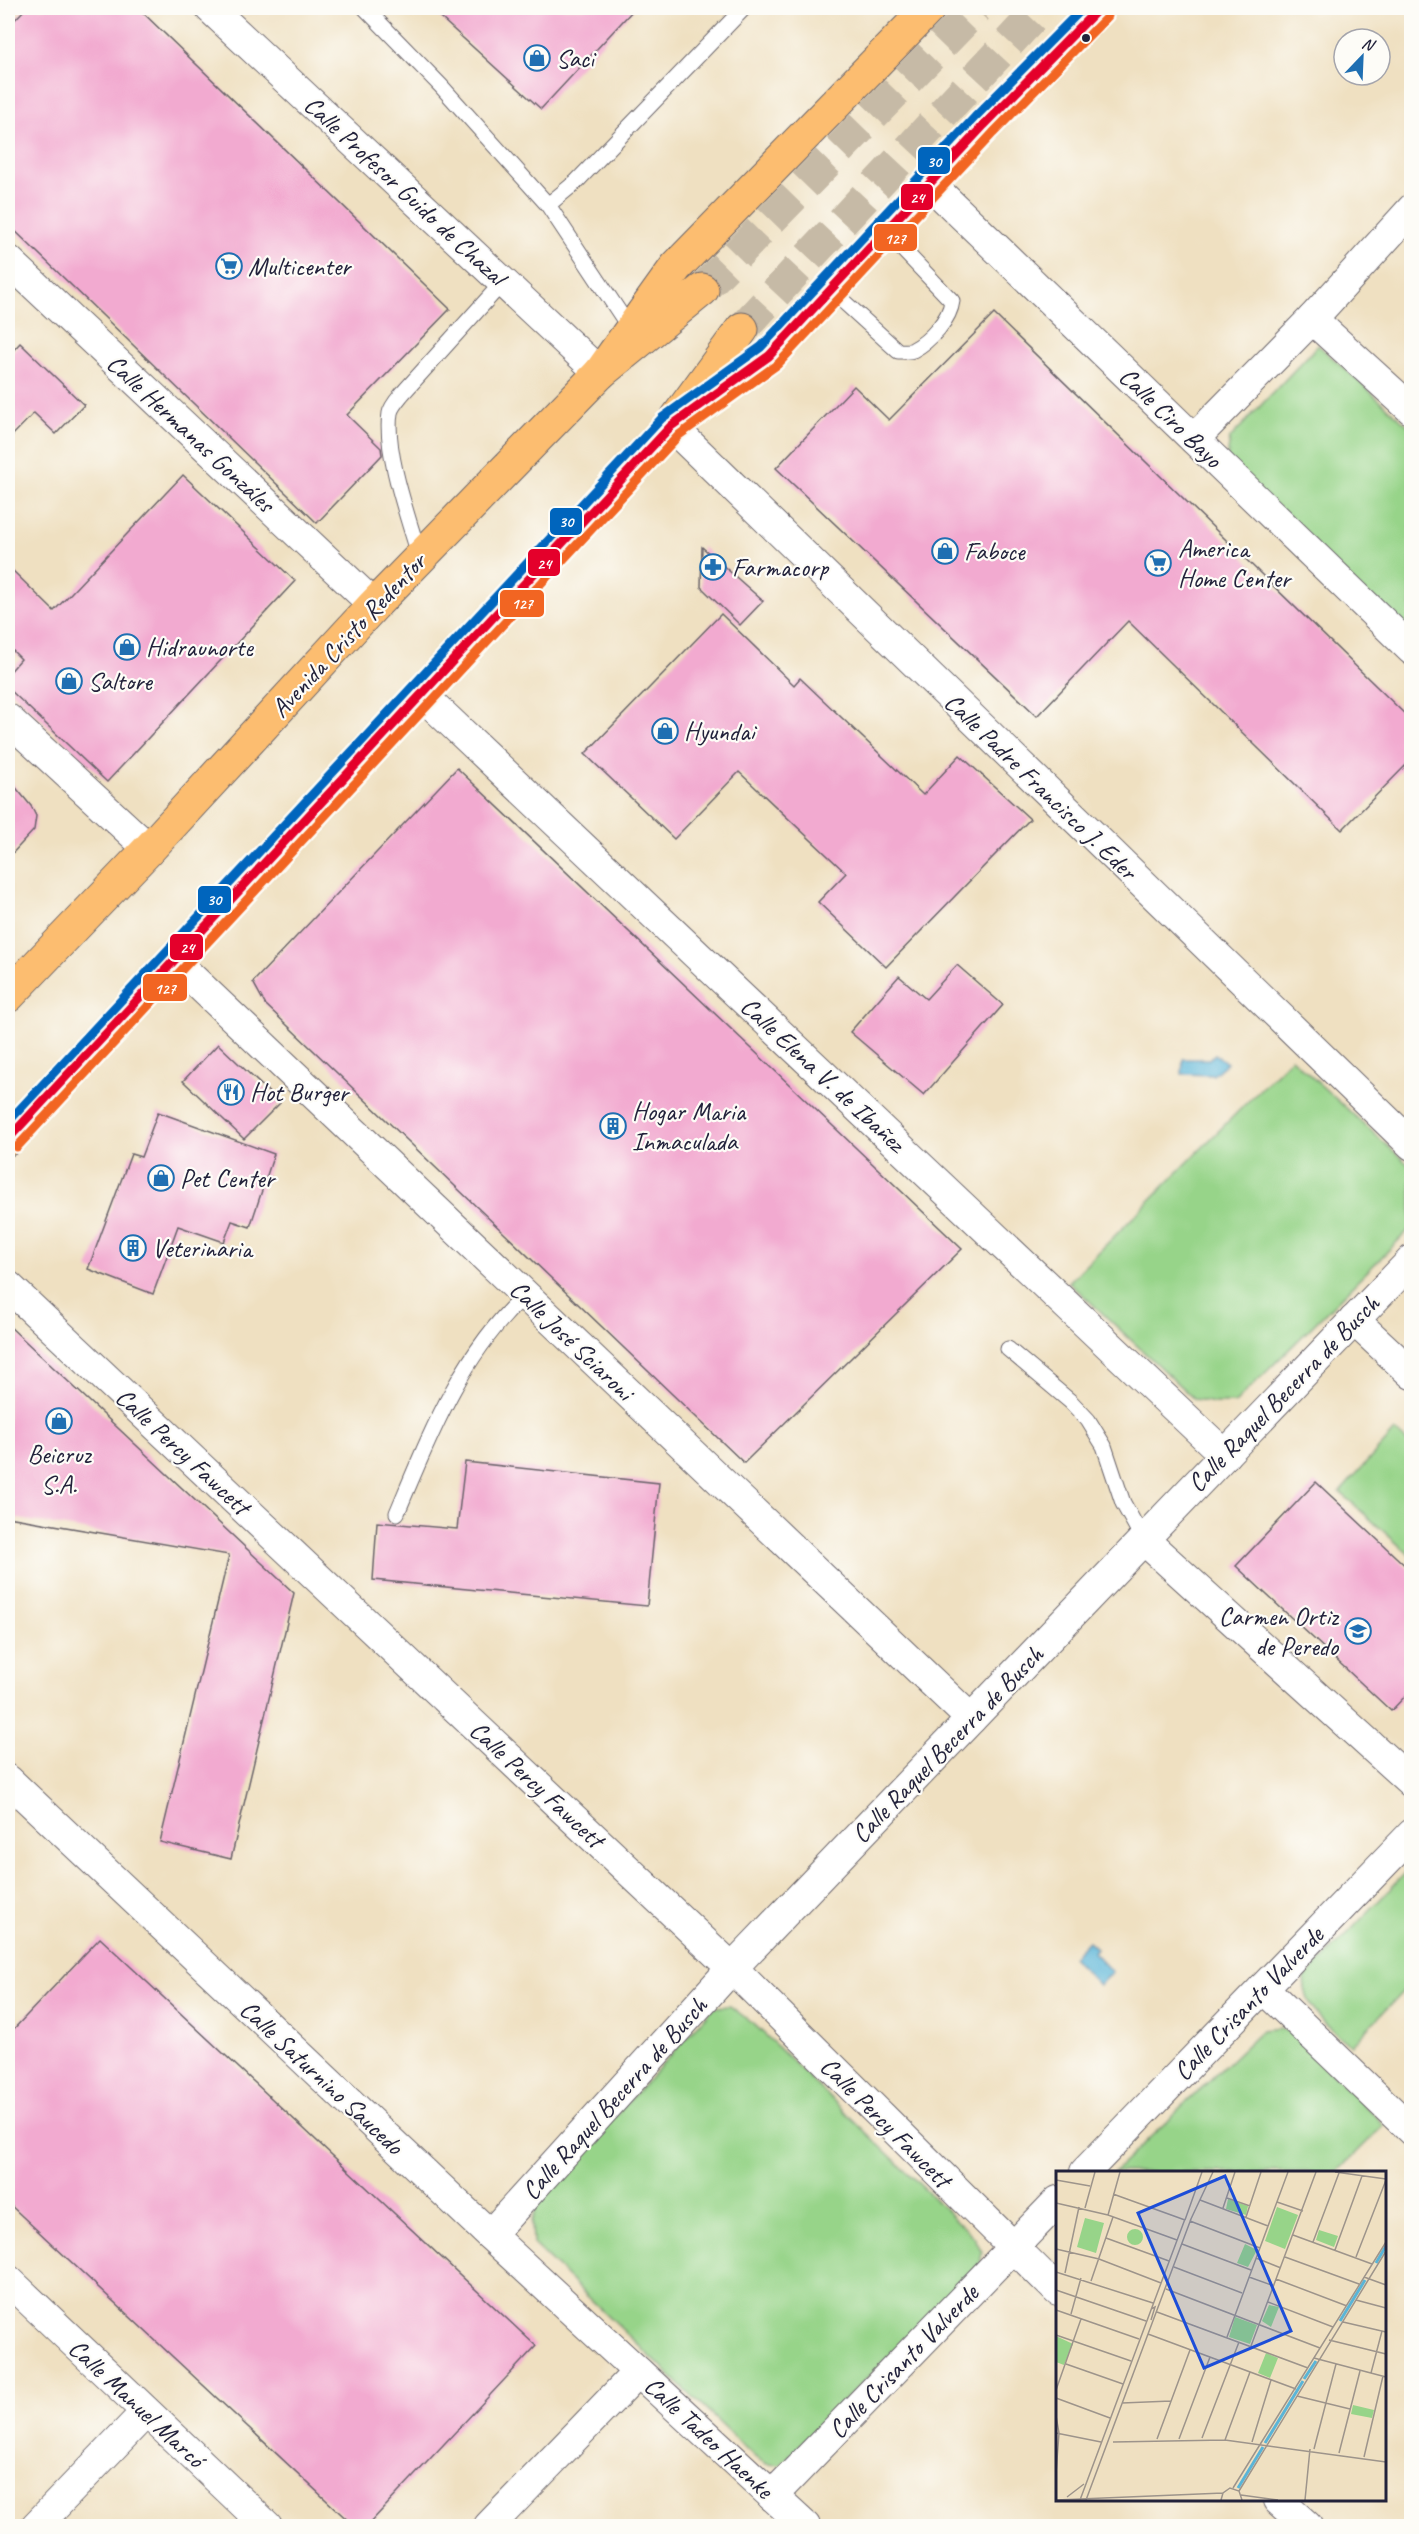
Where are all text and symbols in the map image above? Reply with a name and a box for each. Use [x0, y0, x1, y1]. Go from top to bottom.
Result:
north arrow [1332, 27, 1392, 87]
unlabelled marker [1080, 32, 1092, 44]
text: N [1359, 33, 1379, 56]
place label: Saci [556, 42, 597, 75]
shop icon: Saci [522, 43, 552, 73]
street label: Calle Profesor Guido de Chazal [297, 88, 516, 295]
line badge: 30 [917, 146, 951, 175]
text: 30 [927, 152, 943, 172]
line badge: 24 [900, 183, 934, 211]
text: 24 [910, 188, 926, 208]
line badge: 127 [873, 223, 918, 252]
text: 127 [884, 229, 908, 249]
place label: Multicenter [248, 250, 353, 283]
supermarket icon: Multicenter [214, 251, 244, 281]
street label: Calle Hermanas Gonzáles [100, 347, 283, 521]
street label: Calle Ciro Bayo [1112, 360, 1231, 476]
line badge: 30 [549, 507, 583, 536]
text: 30 [559, 512, 575, 532]
place label: America Home Center [1178, 532, 1293, 595]
place label: Faboce [964, 535, 1026, 568]
shop icon: Faboce [930, 536, 960, 566]
street label: Avenida Cristo Redentor [264, 544, 435, 724]
line badge: 24 [527, 548, 561, 577]
supermarket icon: America Home Center [1143, 548, 1173, 578]
place label: Farmacorp [732, 551, 830, 584]
pharmacy icon: Farmacorp [698, 552, 728, 582]
text: 24 [537, 554, 553, 574]
line badge: 127 [499, 589, 545, 618]
text: 127 [511, 594, 535, 614]
place label: Hidraunorte [146, 631, 254, 664]
shop icon: Hidraunorte [112, 632, 142, 662]
place label: Saltore [88, 665, 153, 698]
shop icon: Saltore [54, 666, 84, 696]
street label: Calle Padre Francisco J. Eder [937, 686, 1145, 888]
place label: Hyundai [684, 715, 757, 748]
shop icon: Hyundai [650, 716, 680, 746]
line badge: 30 [197, 885, 232, 914]
text: 30 [207, 890, 223, 910]
line badge: 24 [169, 933, 204, 961]
text: 24 [180, 938, 196, 958]
line badge: 127 [142, 973, 188, 1002]
text: 127 [154, 979, 178, 999]
street label: Calle Elena V. de Ibañez [734, 990, 914, 1161]
place label: Hot Burger [250, 1076, 351, 1109]
restaurant icon: Hot Burger [216, 1077, 246, 1107]
place label: Hogar Maria Inmaculada [632, 1095, 747, 1158]
building icon: Hogar Maria Inmaculada [598, 1111, 628, 1141]
place label: Pet Center [180, 1162, 277, 1195]
shop icon: Pet Center [146, 1163, 176, 1193]
place label: Veterinaria [152, 1232, 254, 1265]
building icon: Veterinaria [118, 1233, 148, 1263]
street label: Calle José Sciaroni [503, 1273, 643, 1410]
street label: Calle Raquel Becerra de Busch [1180, 1287, 1387, 1499]
street label: Calle Percy Fawcett [109, 1381, 259, 1524]
shop icon: Beicruz S.A. [44, 1406, 74, 1436]
place label: Beicruz S.A. [27, 1438, 92, 1501]
place label: Carmen Ortiz de Peredo [1219, 1600, 1340, 1663]
school or university icon: Carmen Ortiz de Peredo [1343, 1616, 1373, 1646]
street label: Calle Raquel Becerra de Busch [844, 1638, 1051, 1850]
street label: Calle Percy Fawcett [463, 1714, 613, 1857]
street label: Calle Crisanto Valverde [1166, 1918, 1331, 2087]
street label: Calle Raquel Becerra de Busch [514, 1989, 715, 2207]
street label: Calle Saturnino Saucedo [233, 1993, 412, 2163]
street label: Calle Percy Fawcett [813, 2050, 960, 2197]
inset map [1056, 2171, 1386, 2501]
street label: Calle Crisanto Valverde [821, 2276, 986, 2445]
street label: Calle Manuel Marcó [62, 2332, 215, 2478]
street label: Calle Tadeo Haenke [637, 2369, 781, 2507]

